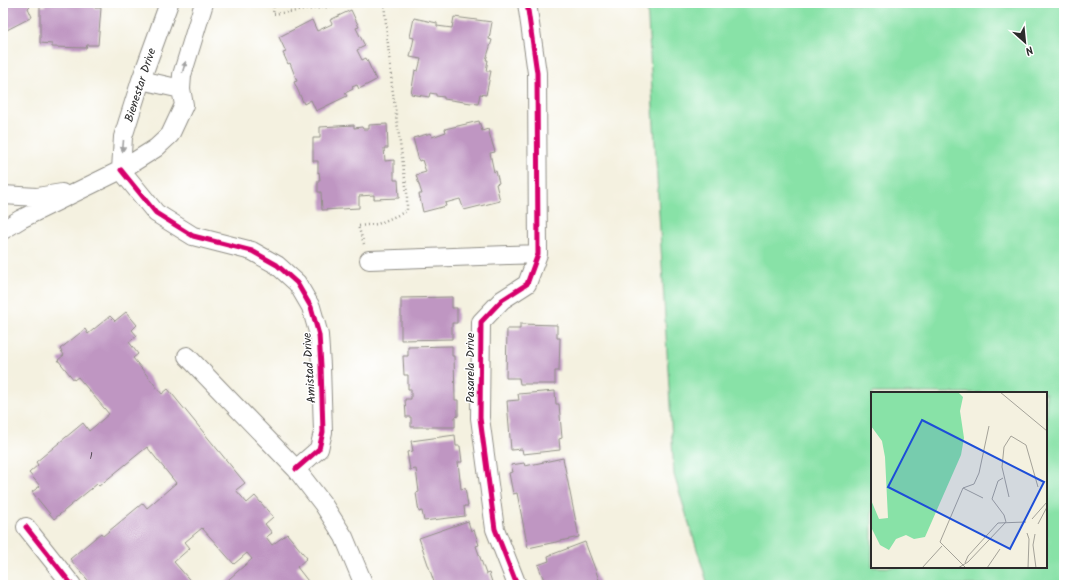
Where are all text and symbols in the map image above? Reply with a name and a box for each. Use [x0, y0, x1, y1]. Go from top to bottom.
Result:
north arrow [1005, 22, 1045, 62]
text: N [1022, 40, 1036, 60]
street label: Bienestar Drive [120, 45, 162, 125]
one-way arrow [181, 61, 187, 73]
one-way arrow [119, 140, 126, 152]
street label: Amistad Drive [298, 331, 321, 404]
street label: Pasarela Drive [461, 332, 480, 403]
inset map [871, 392, 1047, 568]
house number: 1 [89, 448, 93, 464]

